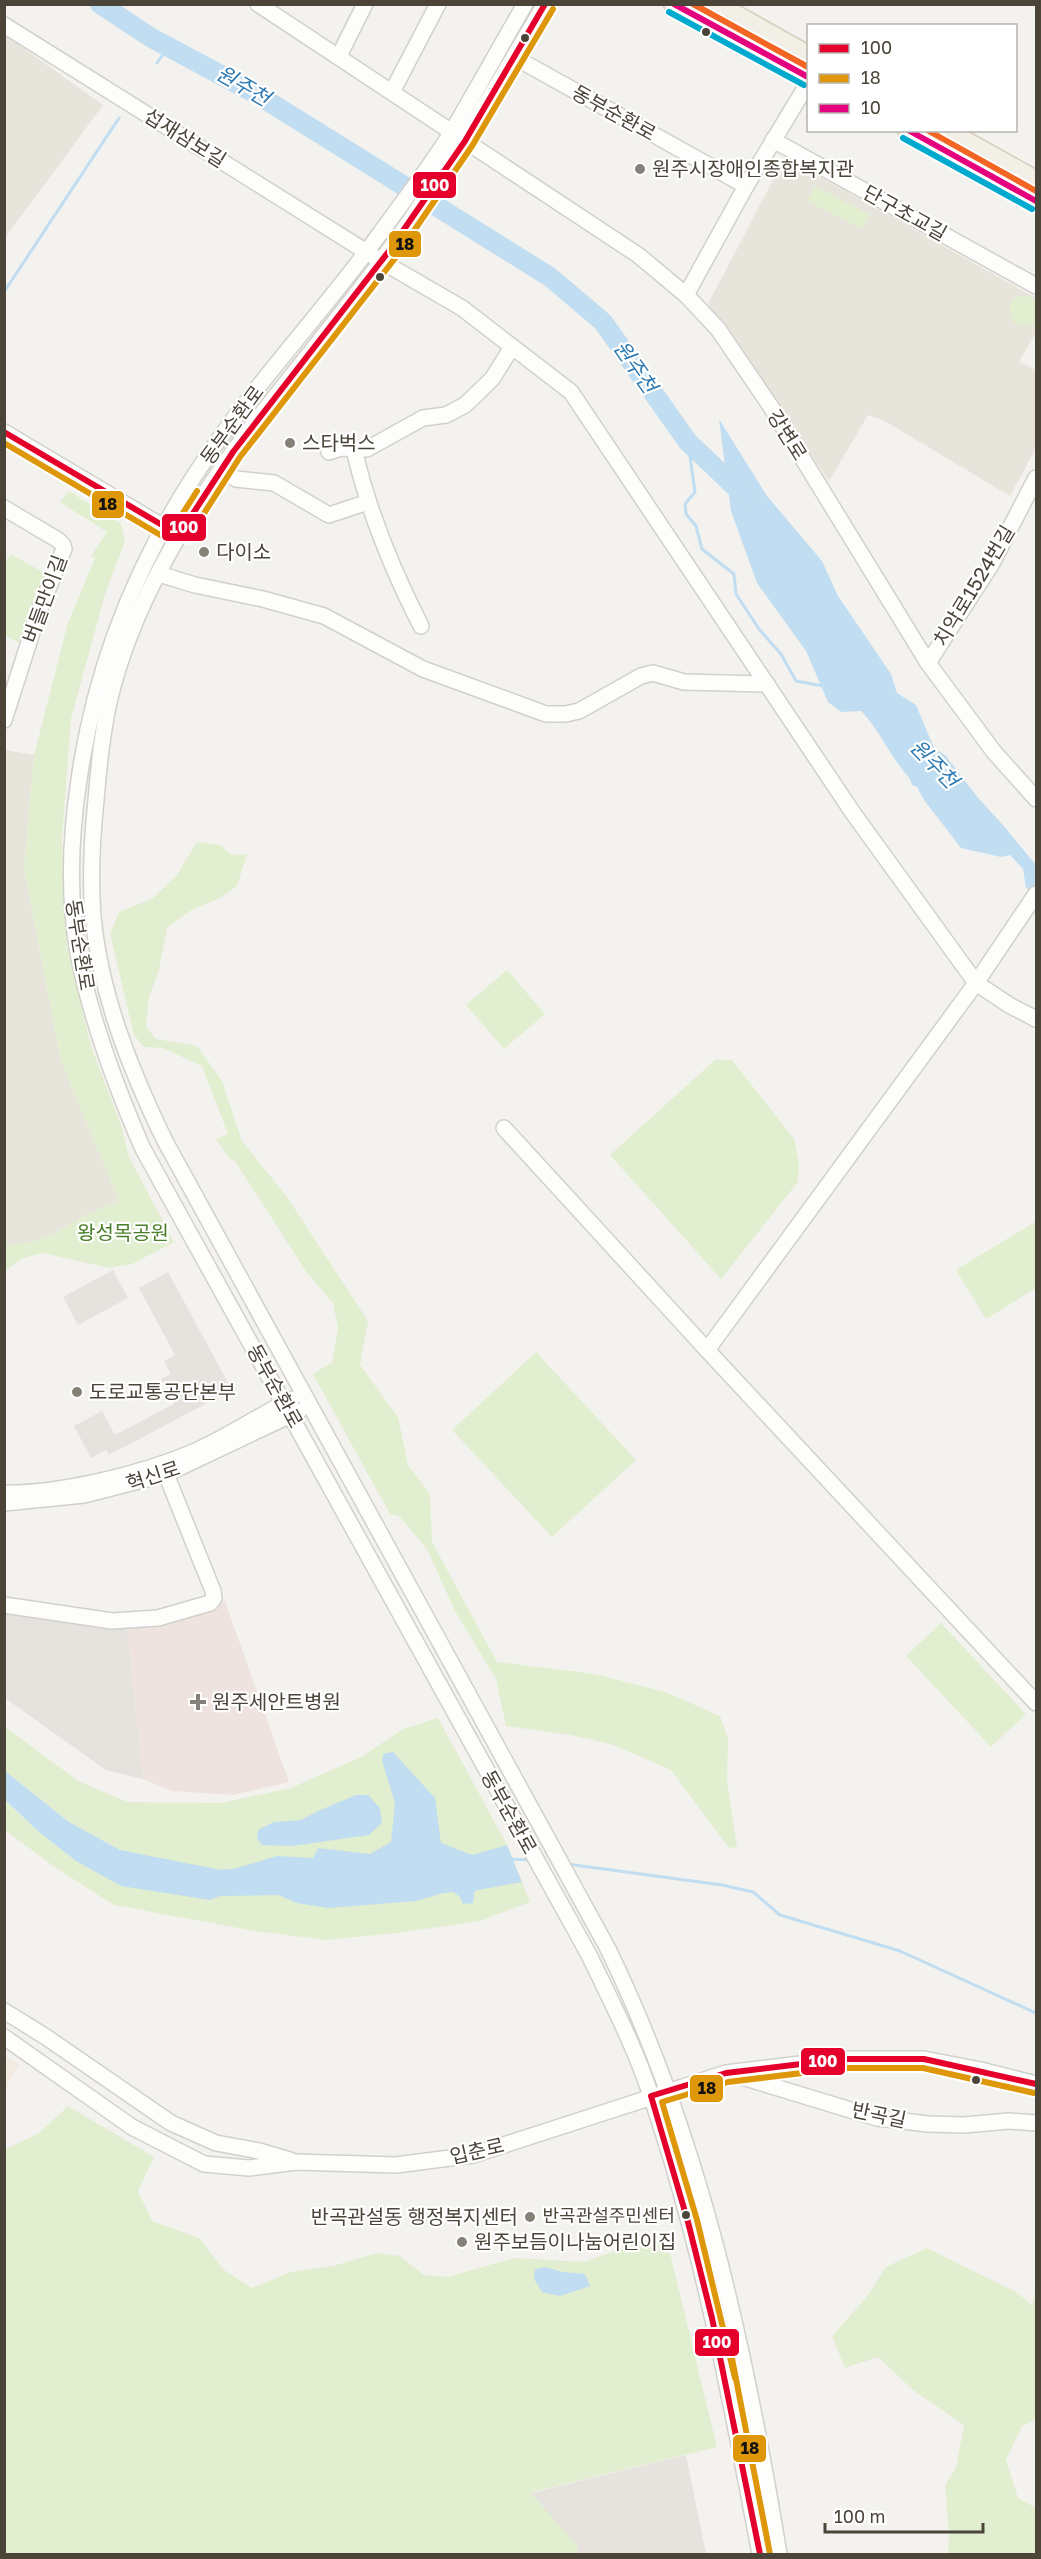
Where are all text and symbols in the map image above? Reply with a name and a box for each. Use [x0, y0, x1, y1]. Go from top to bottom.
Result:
legend [807, 24, 1017, 132]
unlabelled marker [700, 26, 712, 38]
unlabelled marker [519, 32, 531, 44]
text: 100 [861, 36, 892, 58]
water label: 원주천 [212, 59, 277, 112]
text: 18 [861, 66, 881, 88]
street label: 동부순환로 [568, 79, 661, 145]
text: 10 [861, 96, 881, 118]
street label: 섭재삼보길 [140, 103, 231, 172]
place label: 원주시장애인종합복지관 [652, 156, 854, 180]
marker: 원주시장애인종합복지관 [633, 162, 647, 176]
line badge: 100 [412, 171, 457, 199]
text: 100 [420, 175, 450, 195]
street label: 단구초교길 [859, 179, 952, 245]
line badge: 18 [388, 230, 422, 258]
text: 18 [396, 234, 414, 254]
unlabelled marker [374, 271, 386, 283]
water label: 원주천 [609, 335, 665, 400]
street label: 동부순환로 [194, 380, 268, 469]
street label: 강변로 [763, 405, 813, 464]
place label: 스타벅스 [302, 430, 376, 454]
marker: 스타벅스 [283, 436, 297, 450]
line badge: 18 [91, 490, 125, 519]
text: 18 [99, 494, 117, 514]
line badge: 100 [161, 513, 207, 542]
text: 100 [169, 517, 199, 537]
street label: 치악로1524번길 [928, 521, 1019, 650]
place label: 다이소 [216, 539, 271, 563]
marker: 다이소 [197, 545, 211, 559]
street label: 버들만이길 [17, 551, 71, 646]
water label: 원주천 [905, 733, 966, 795]
street label: 동부순환로 [62, 898, 100, 992]
park label: 왕성목공원 [77, 1220, 169, 1244]
street label: 동부순환로 [243, 1339, 309, 1432]
place label: 도로교통공단본부 [89, 1379, 236, 1403]
marker: 도로교통공단본부 [70, 1385, 84, 1399]
street label: 혁신로 [123, 1455, 183, 1495]
place label: 원주세안트병원 [212, 1689, 341, 1713]
marker: 원주세안트병원 [189, 1693, 207, 1711]
street label: 동부순환로 [477, 1765, 543, 1858]
line badge: 100 [800, 2047, 846, 2076]
text: 100 [808, 2051, 838, 2071]
line badge: 18 [689, 2074, 724, 2103]
unlabelled marker [970, 2074, 982, 2086]
text: 18 [698, 2078, 716, 2098]
street label: 반곡길 [850, 2097, 909, 2131]
street label: 입춘로 [447, 2132, 506, 2168]
place label: 반곡관설동 행정복지센터 [311, 2204, 518, 2228]
place label: 반곡관설주민센터 [543, 2204, 675, 2226]
marker: 반곡관설주민센터 [680, 2209, 692, 2221]
marker: 반곡관설동 행정복지센터 [523, 2210, 537, 2224]
place label: 원주보듬이나눔어린이집 [474, 2229, 676, 2253]
marker: 원주보듬이나눔어린이집 [455, 2235, 469, 2249]
line badge: 100 [694, 2328, 740, 2357]
text: 100 [702, 2332, 732, 2352]
line badge: 18 [732, 2434, 767, 2463]
text: 18 [741, 2438, 759, 2458]
scale bar [825, 2496, 982, 2534]
text: 100 m [834, 2505, 885, 2527]

